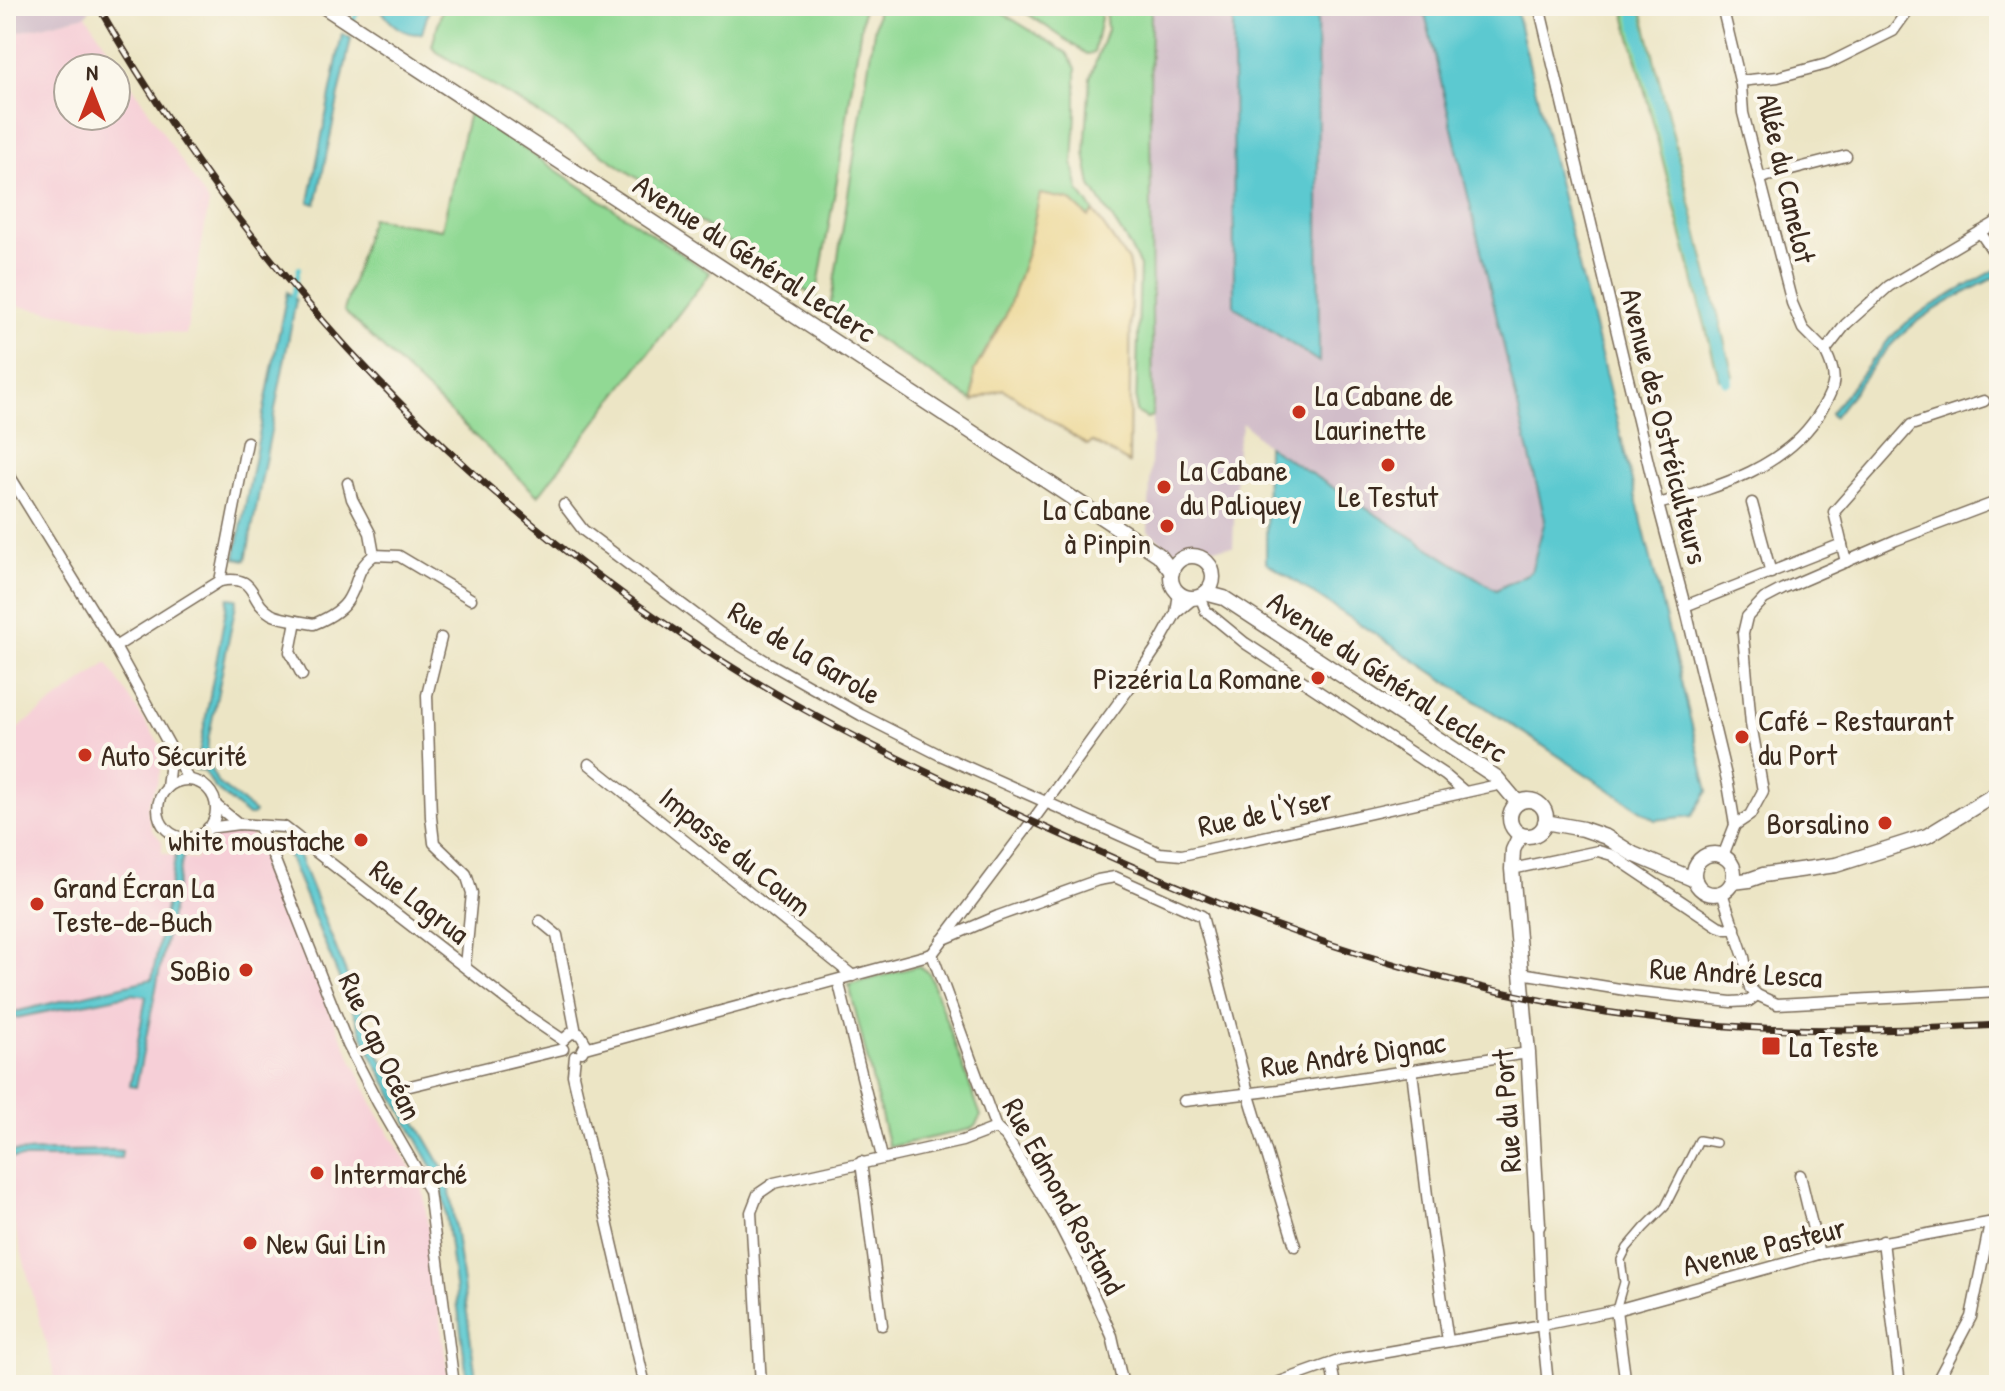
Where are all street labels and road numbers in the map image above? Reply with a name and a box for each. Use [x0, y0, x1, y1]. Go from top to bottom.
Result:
street label: Allée du Canelot [1748, 89, 1826, 267]
street label: Avenue du Général Leclerc [626, 165, 884, 352]
street label: Avenue des Ostréiculteurs [1611, 284, 1719, 568]
street label: Avenue du Général Leclerc [1260, 581, 1516, 771]
street label: Rue de la Garole [721, 591, 889, 713]
street label: Impasse du Coum [651, 777, 821, 925]
street label: Rue de l'Yser [1194, 778, 1336, 846]
street label: Rue Lagrua [362, 850, 478, 953]
street label: Rue André Lesca [1649, 948, 1824, 997]
street label: Rue Cap Océan [329, 966, 433, 1126]
street label: Rue André Dignac [1258, 1021, 1448, 1087]
street label: Rue du Port [1482, 1047, 1530, 1174]
street label: Rue Edmond Rostand [994, 1091, 1135, 1302]
street label: Avenue Pasteur [1678, 1206, 1850, 1286]

